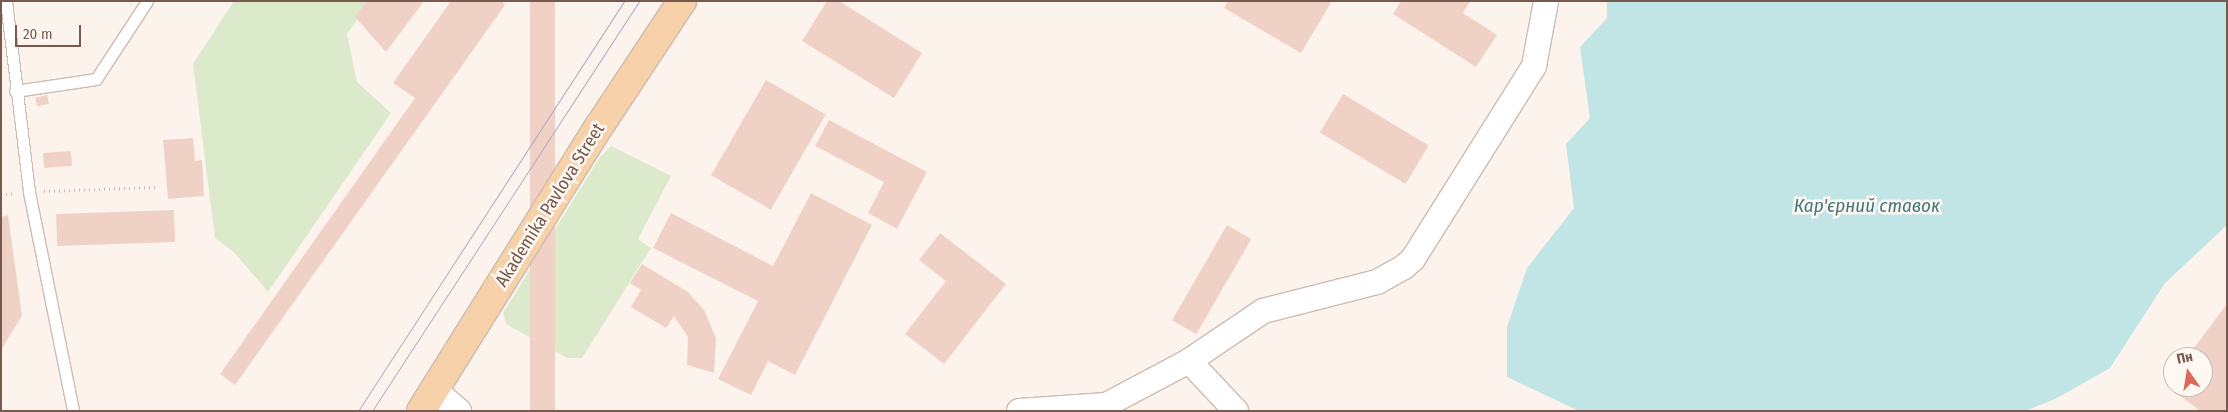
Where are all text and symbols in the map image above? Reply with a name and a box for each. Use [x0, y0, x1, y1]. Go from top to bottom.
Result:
scale bar [18, 15, 84, 47]
text: 20 m [23, 25, 53, 43]
street label: Akademika Pavlova Street [491, 119, 609, 291]
water label: Кар'єрний ставок [1794, 195, 1940, 217]
north arrow [2163, 347, 2213, 397]
text: Пн [2175, 348, 2194, 368]

